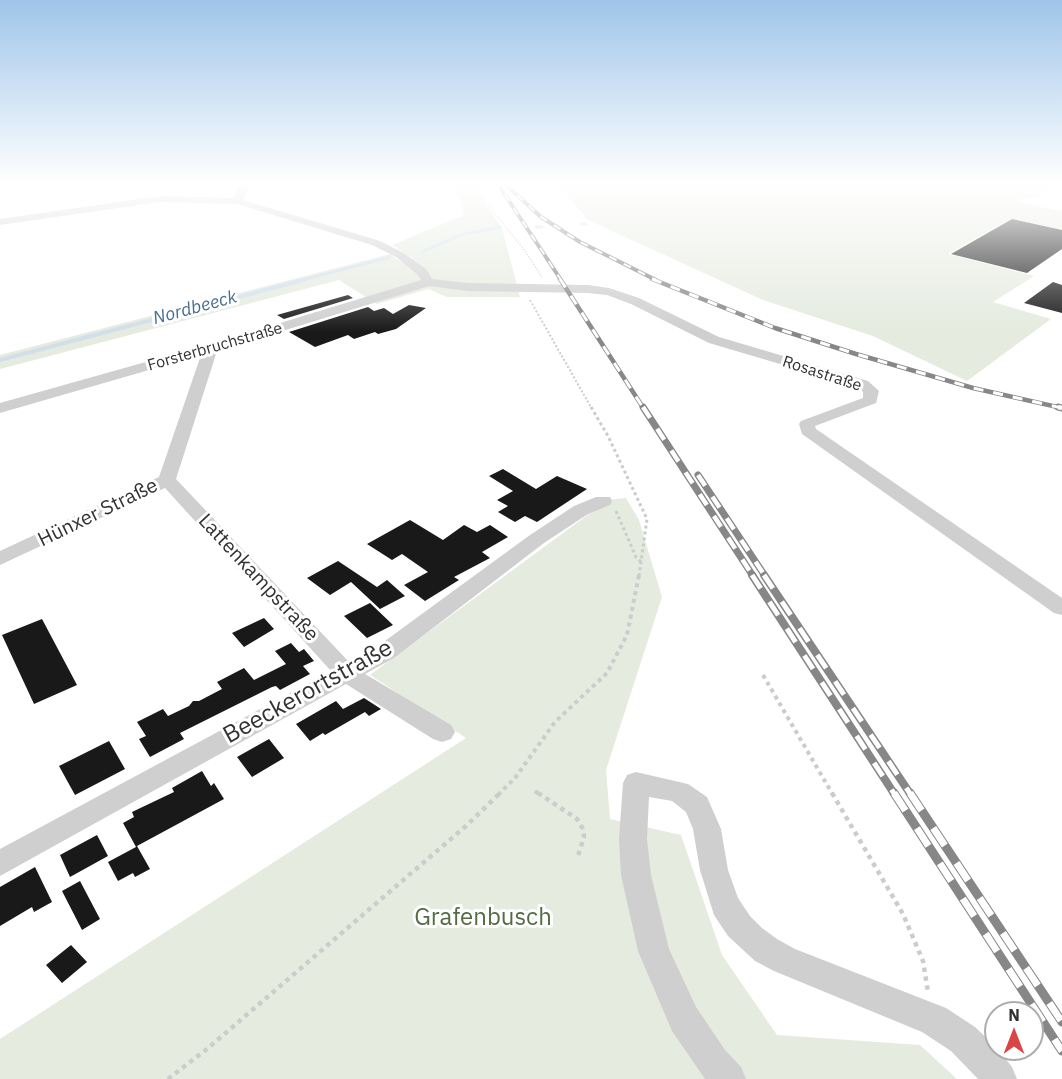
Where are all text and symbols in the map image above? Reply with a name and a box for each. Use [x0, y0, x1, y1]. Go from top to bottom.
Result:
water label: Nordbeeck [151, 286, 239, 330]
street label: Forsterbruchstraße [145, 319, 285, 375]
street label: Rosastraße [780, 352, 864, 396]
street label: Hünxer Straße [34, 474, 162, 552]
street label: Lattenkampstraße [193, 509, 323, 647]
street label: Beeckerortstraße [218, 634, 398, 750]
park label: Grafenbusch [414, 904, 552, 932]
north arrow [984, 1001, 1044, 1061]
text: N [1008, 1005, 1020, 1025]

